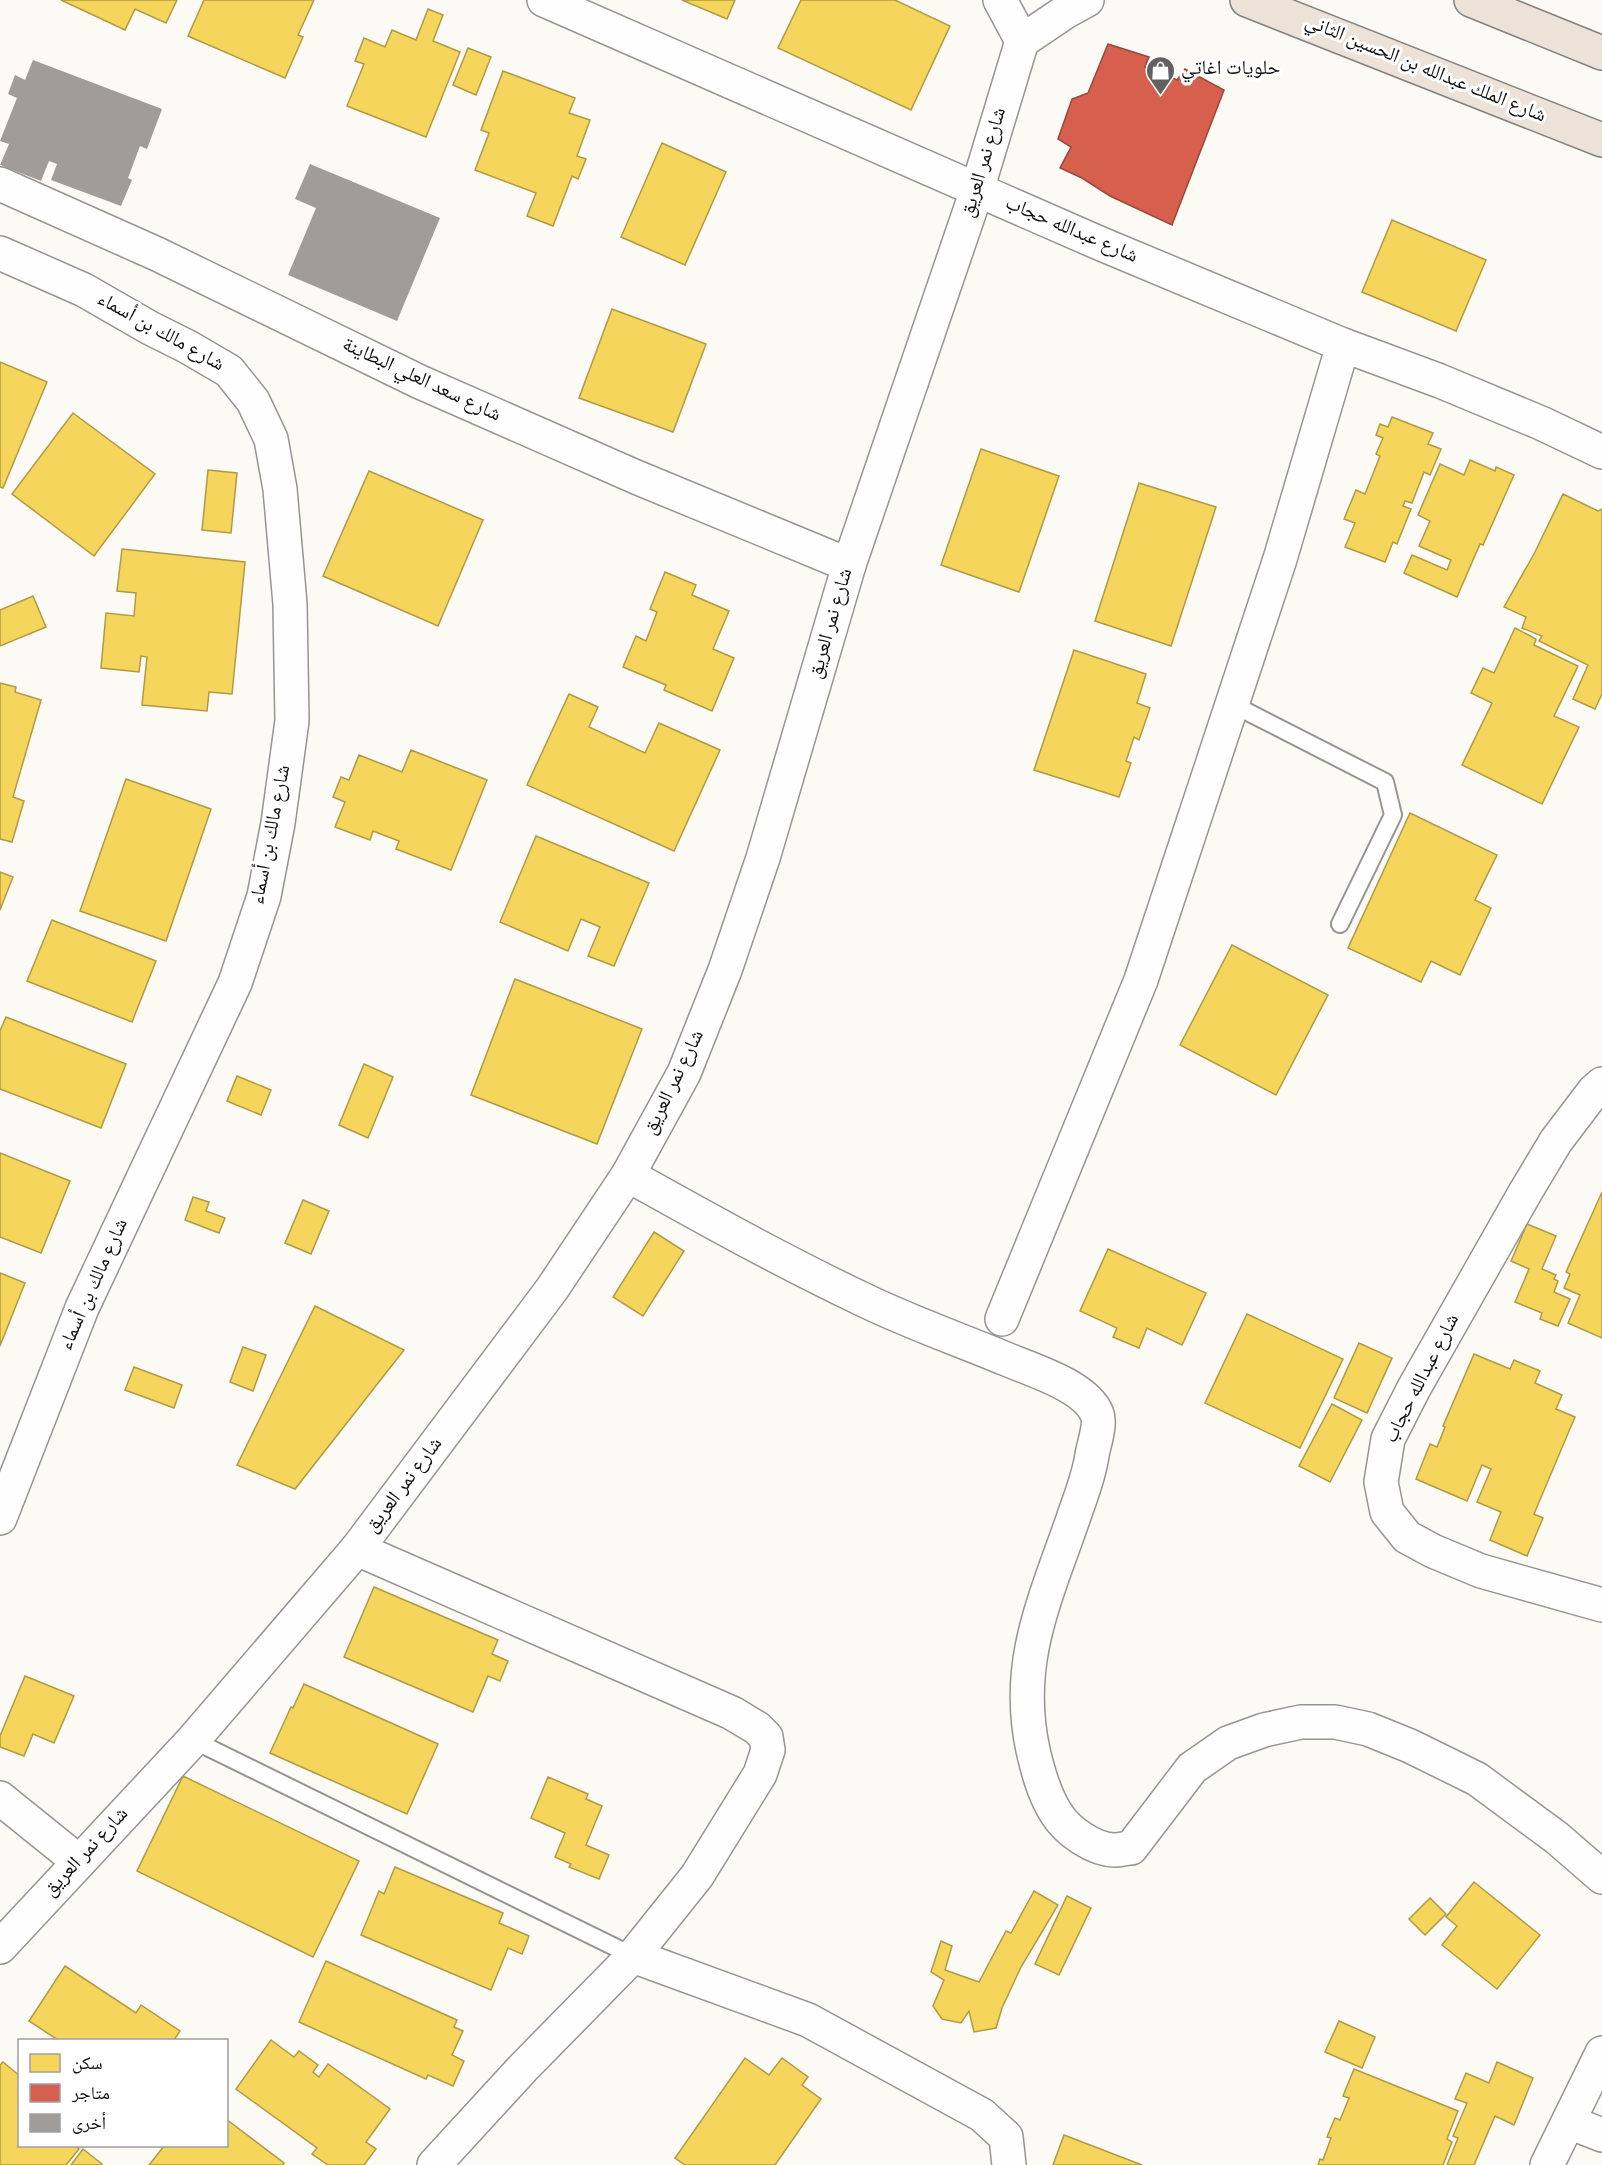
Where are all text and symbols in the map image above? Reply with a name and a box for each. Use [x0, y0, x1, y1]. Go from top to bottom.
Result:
street label: شارع الملك عبدالله بن الحسين الثاني [1299, 6, 1551, 134]
place label: حلويات اغاتي [1181, 53, 1281, 87]
shop icon: حلويات اغاتي [1144, 54, 1176, 96]
street label: شارع نمر العريق [952, 104, 1018, 222]
street label: شارع عبدالله حجاب [999, 188, 1143, 274]
street label: شارع مالك بن أسماء [90, 284, 230, 382]
street label: شارع سعد العلي البطاينة [336, 329, 506, 433]
street label: شارع نمر العريق [800, 565, 864, 683]
street label: شارع مالك بن أسماء [242, 762, 302, 908]
street label: شارع نمر العريق [635, 1024, 715, 1142]
street label: شارع مالك بن أسماء [51, 1213, 139, 1357]
street label: شارع عبدالله حجاب [1376, 1308, 1470, 1450]
street label: شارع نمر العريق [357, 1430, 453, 1542]
street label: شارع نمر العريق [36, 1800, 138, 1906]
legend [18, 2039, 228, 2147]
text: سكن [72, 2050, 103, 2080]
text: متاجر [71, 2080, 110, 2110]
text: أخرى [72, 2110, 106, 2140]

